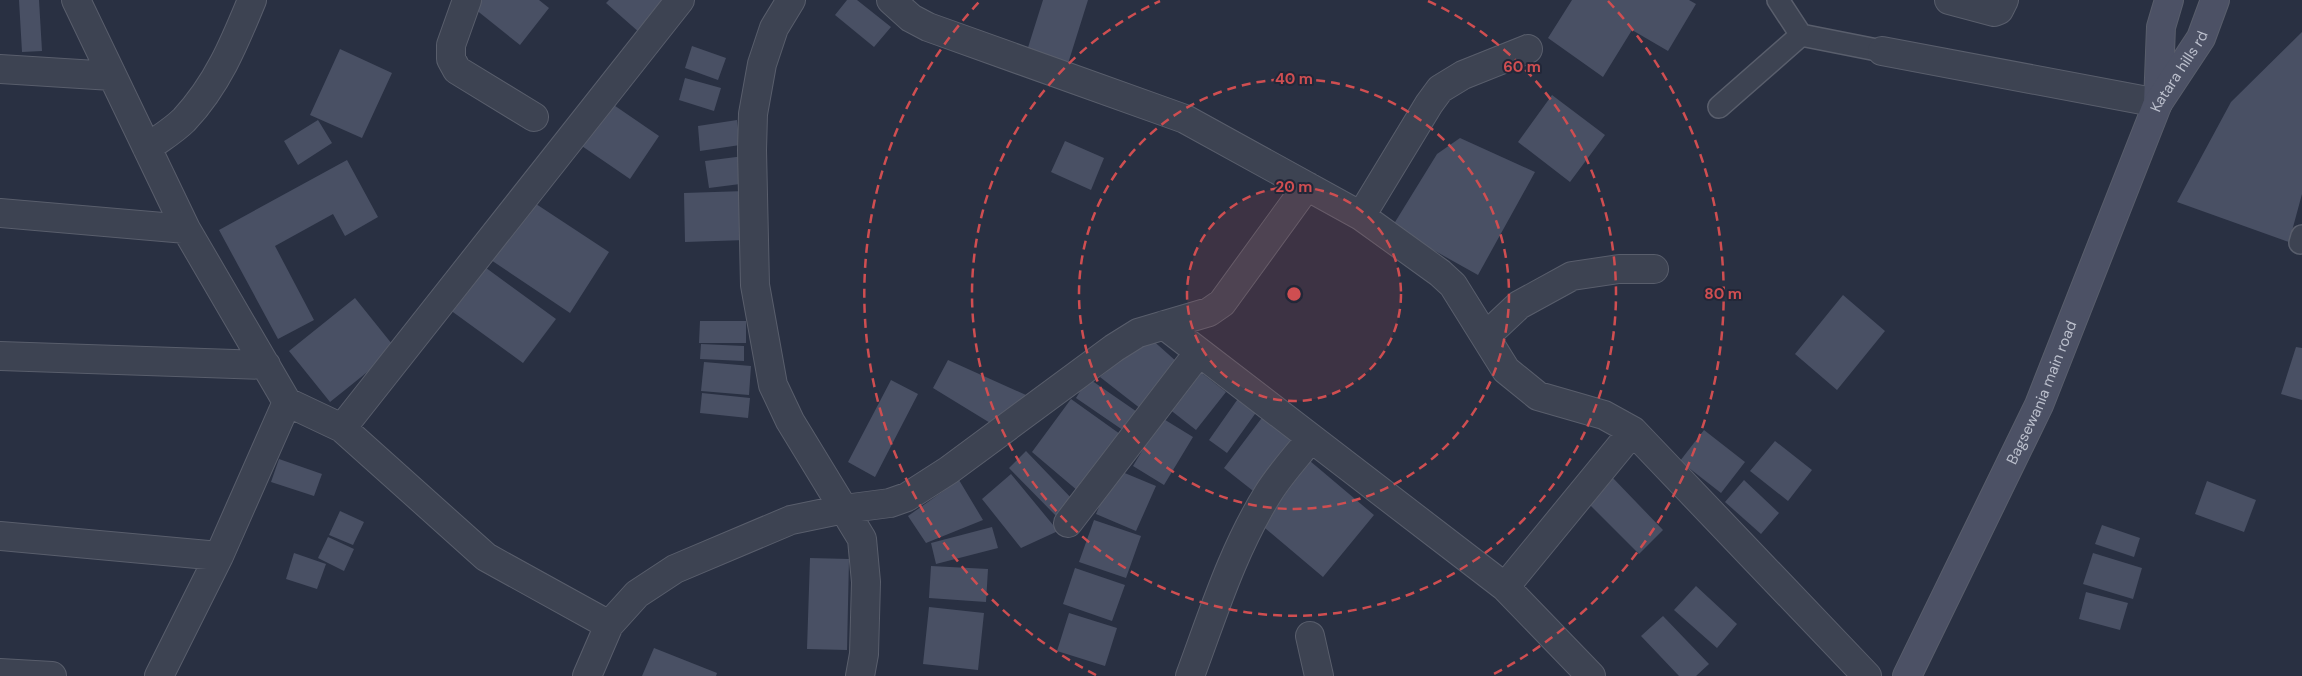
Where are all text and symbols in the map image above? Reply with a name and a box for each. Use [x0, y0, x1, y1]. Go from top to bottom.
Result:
street label: Katara hills rd [2146, 28, 2213, 115]
text: 60 m [1503, 57, 1541, 77]
text: 40 m [1275, 69, 1313, 89]
text: 20 m [1276, 177, 1312, 197]
text: 80 m [1704, 284, 1742, 304]
centre of rings [1285, 285, 1303, 303]
street label: Bagsewania main road [2002, 318, 2081, 468]

